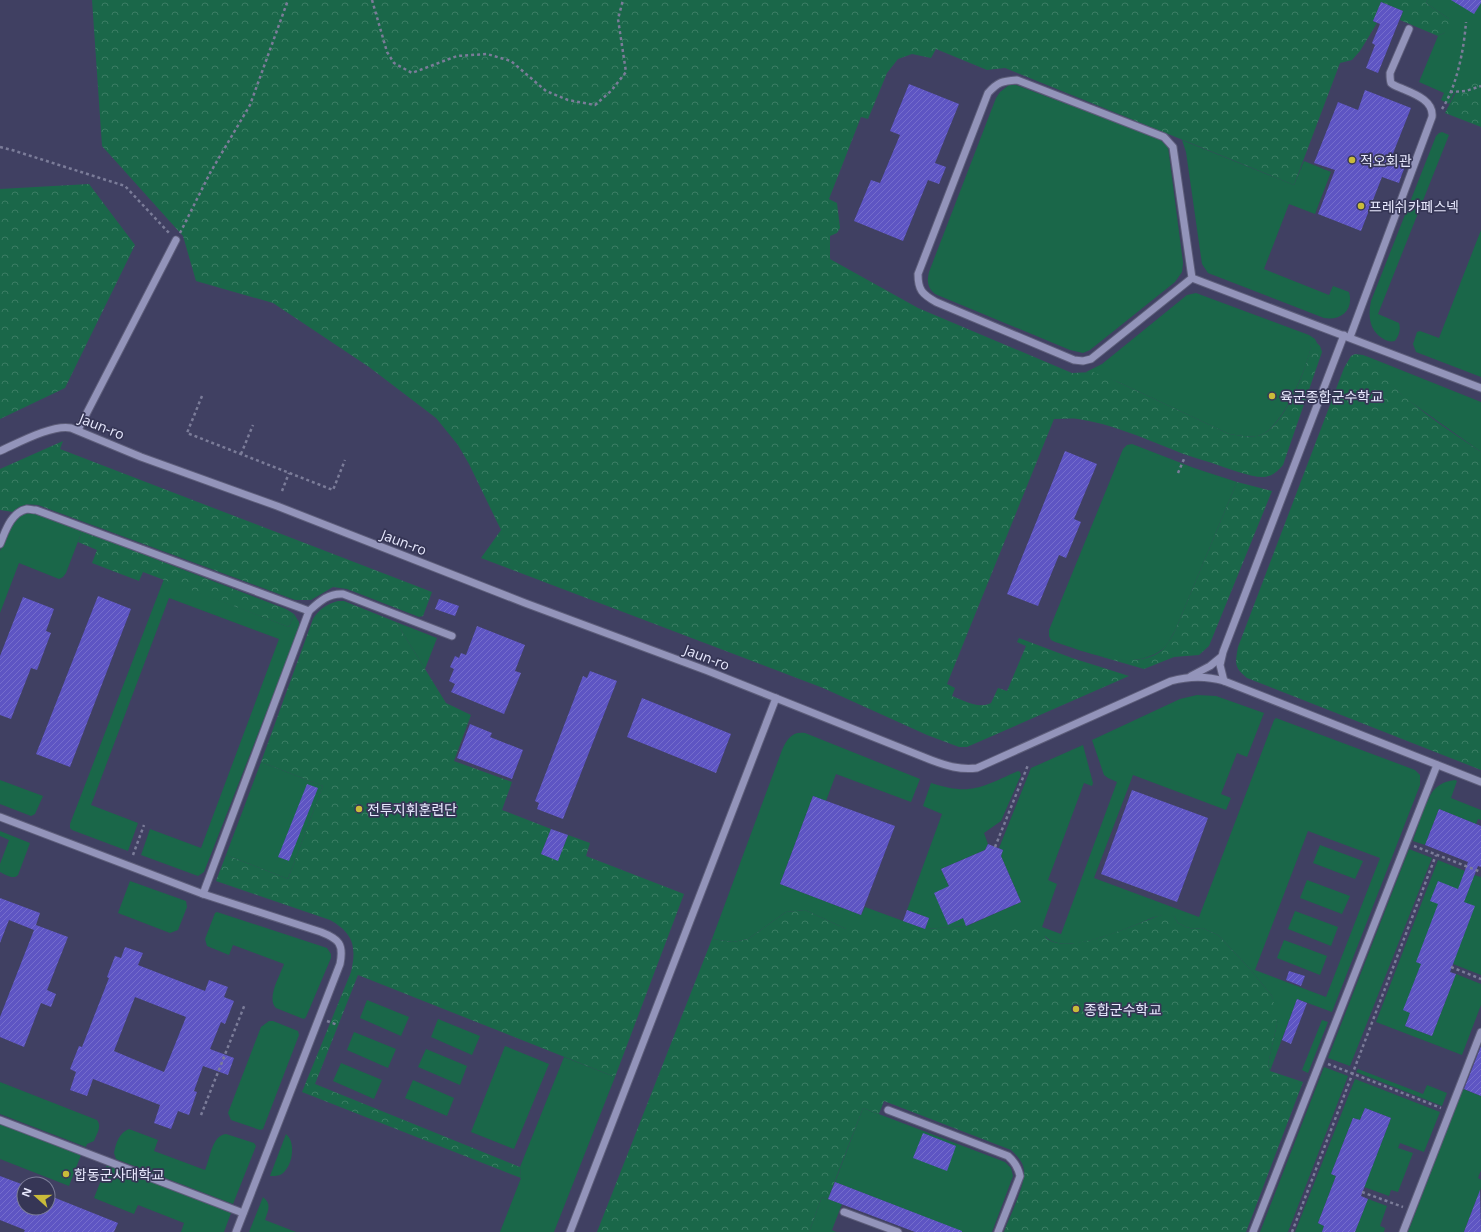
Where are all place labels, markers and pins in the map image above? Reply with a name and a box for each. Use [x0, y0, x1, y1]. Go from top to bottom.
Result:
place label: 적오회관 [1360, 151, 1412, 170]
marker: 적오회관 [1347, 155, 1357, 165]
place label: 프레쉬카페스넥 [1369, 197, 1459, 216]
marker: 프레쉬카페스넥 [1356, 201, 1366, 211]
place label: 육군종합군수학교 [1280, 387, 1383, 406]
marker: 육군종합군수학교 [1267, 391, 1277, 401]
place label: 전투지휘훈련단 [367, 800, 457, 819]
marker: 전투지휘훈련단 [354, 804, 364, 814]
place label: 종합군수학교 [1084, 1000, 1161, 1019]
marker: 종합군수학교 [1071, 1004, 1081, 1014]
place label: 합동군사대학교 [74, 1165, 164, 1184]
marker: 합동군사대학교 [61, 1169, 71, 1179]

